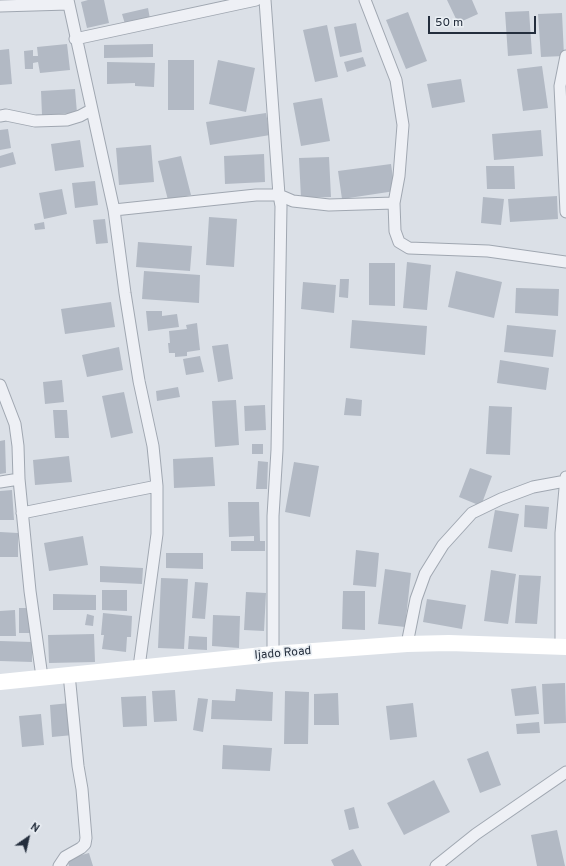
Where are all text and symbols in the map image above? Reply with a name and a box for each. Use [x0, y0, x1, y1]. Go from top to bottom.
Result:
scale bar [430, 8, 538, 34]
text: 50 m [435, 15, 463, 31]
street label: Ijado Road [254, 644, 312, 664]
north arrow [8, 818, 48, 858]
text: N [28, 820, 42, 836]

